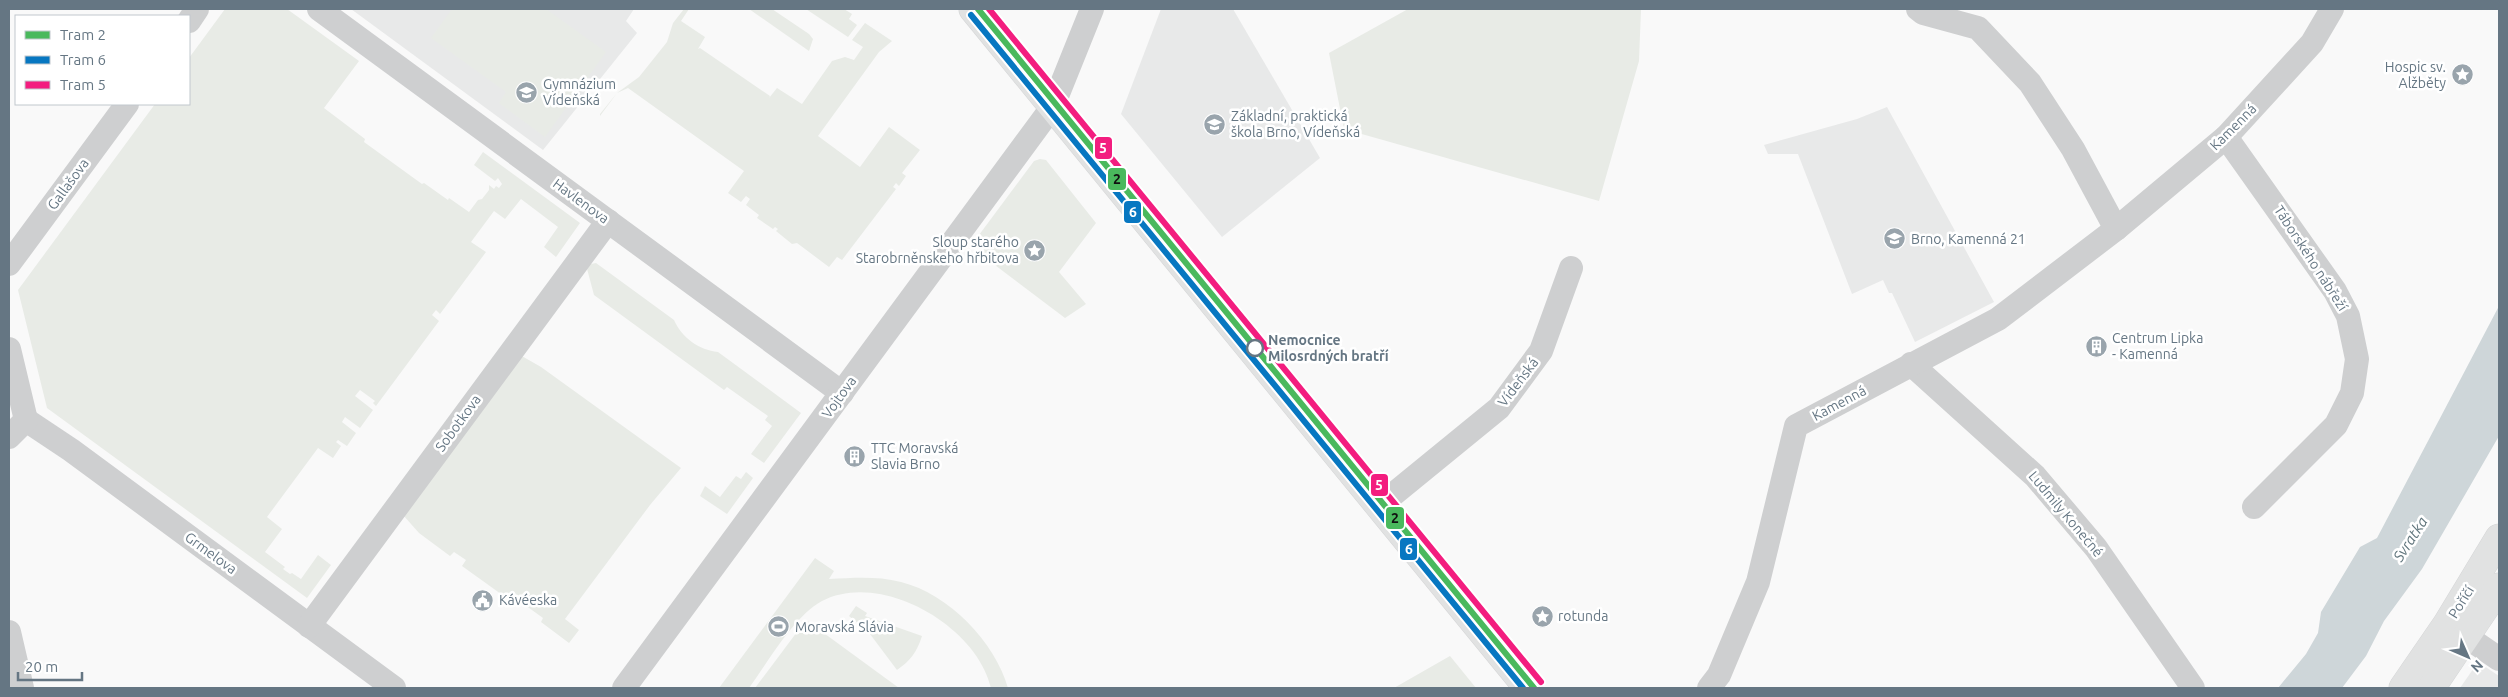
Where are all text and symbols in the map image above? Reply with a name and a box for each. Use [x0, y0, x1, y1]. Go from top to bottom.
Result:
legend [15, 15, 190, 105]
text: Tram 2 [60, 26, 106, 43]
text: Tram 6 [60, 51, 106, 68]
place label: Hospic sv. Alžběty [2385, 59, 2446, 91]
place icon: Hospic sv. Alžběty [2450, 63, 2474, 87]
text: Tram 5 [60, 76, 106, 93]
place label: Gymnázium Vídeňská [543, 76, 616, 108]
school or university icon: Gymnázium Vídeňská [515, 80, 539, 104]
street label: Kamenná [2207, 101, 2259, 153]
place label: Základní, praktická škola Brno, Vídeňská [1231, 108, 1360, 140]
school or university icon: Základní, praktická škola Brno, Vídeňská [1203, 112, 1227, 136]
line badge: 5 [1094, 136, 1113, 160]
text: 5 [1099, 140, 1107, 156]
street label: Gallašova [44, 155, 92, 213]
line badge: 2 [1107, 167, 1127, 191]
text: 2 [1113, 171, 1121, 187]
street label: Havlenova [550, 175, 612, 227]
line badge: 6 [1123, 200, 1142, 224]
street label: Táborského nábřeží [2271, 202, 2351, 314]
text: 6 [1129, 204, 1137, 220]
school or university icon: Brno, Kamenná 21 [1883, 227, 1907, 251]
place label: Brno, Kamenná 21 [1911, 231, 2026, 247]
place label: Sloup starého Starobrněnskeho hřbitova [856, 234, 1019, 266]
place icon: Sloup starého Starobrněnskeho hřbitova [1023, 238, 1047, 262]
place label: Centrum Lipka - Kamenná [2112, 330, 2203, 362]
place label: Nemocnice Milosrdných bratří [1268, 332, 1389, 364]
building icon: Centrum Lipka - Kamenná [2084, 334, 2108, 358]
marker: Nemocnice Milosrdných bratří [1246, 339, 1264, 357]
street label: Vídeňská [1494, 354, 1542, 410]
street label: Vojtova [819, 373, 859, 421]
street label: Kamenná [1809, 382, 1869, 424]
street label: Sobotkova [432, 391, 484, 455]
place label: TTC Moravská Slavia Brno [871, 440, 958, 472]
building icon: TTC Moravská Slavia Brno [843, 444, 867, 468]
street label: Ludmily Konečné [2026, 468, 2106, 560]
line badge: 5 [1370, 473, 1389, 497]
text: 5 [1375, 477, 1383, 493]
line badge: 2 [1385, 506, 1405, 530]
text: 2 [1391, 510, 1399, 526]
water label: Svratka [2389, 514, 2431, 565]
street label: Grmelova [182, 529, 240, 577]
line badge: 6 [1399, 537, 1418, 561]
text: 6 [1405, 541, 1413, 557]
street label: Poříčí [2445, 582, 2477, 621]
public building icon: Kávéeska [471, 588, 495, 612]
place label: Kávéeska [499, 592, 557, 608]
place icon: rotunda [1530, 604, 1554, 628]
place label: rotunda [1558, 608, 1608, 624]
sports icon: Moravská Slávia [767, 615, 791, 639]
place label: Moravská Slávia [795, 619, 894, 635]
north arrow [2443, 632, 2493, 682]
scale bar [18, 650, 81, 682]
text: N [2468, 657, 2487, 676]
text: 20 m [25, 658, 58, 675]

